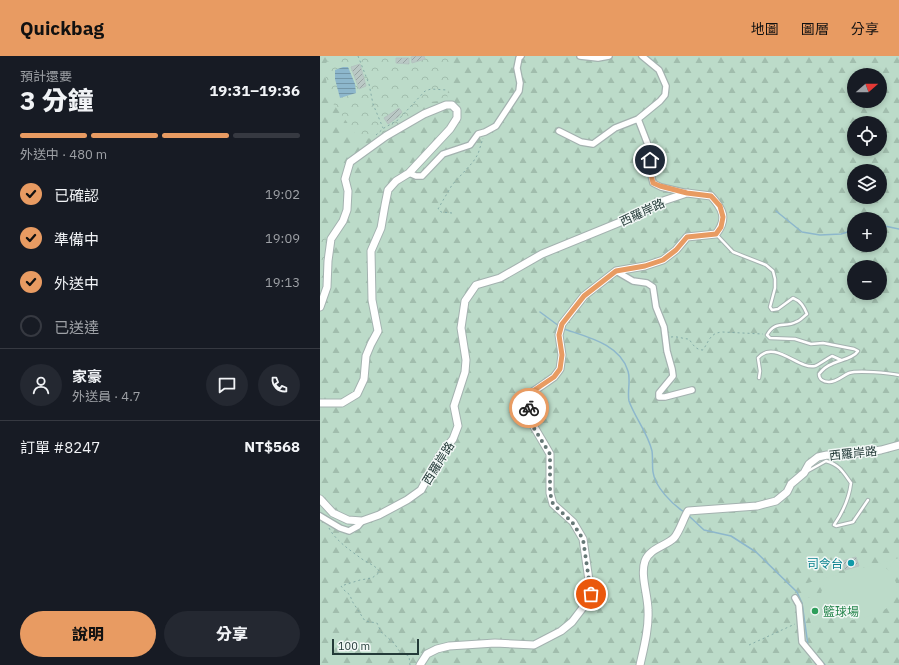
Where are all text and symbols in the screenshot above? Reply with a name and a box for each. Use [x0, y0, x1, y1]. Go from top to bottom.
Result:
text: Quickbag [20, 16, 104, 40]
text: 地圖 [751, 20, 779, 38]
text: 圖層 [801, 20, 829, 38]
text: 分享 [851, 20, 879, 38]
text: 預計還要 [20, 68, 72, 85]
north arrow [847, 68, 887, 108]
map controls [847, 68, 887, 300]
text: 19:31–19:36 [209, 81, 300, 100]
text: 3 分鐘 [20, 83, 94, 117]
button: locate [847, 116, 887, 156]
pin [633, 143, 667, 177]
text: 外送中 · 480 m [20, 146, 107, 163]
icon: home [639, 149, 661, 171]
button: layers [847, 164, 887, 204]
icon: check [20, 183, 42, 205]
text: 已確認 [54, 186, 99, 205]
text: 19:02 [265, 186, 300, 203]
street label: 西羅岸路 [617, 195, 667, 229]
button: + [847, 212, 887, 252]
icon: check [20, 227, 42, 249]
text: 準備中 [54, 230, 99, 249]
text: 19:09 [265, 230, 300, 247]
button: − [847, 260, 887, 300]
icon: check [20, 271, 42, 293]
text: 外送中 [54, 274, 99, 293]
text: 19:13 [265, 274, 300, 291]
text: 已送達 [54, 318, 99, 337]
button: person [20, 364, 62, 406]
button: chat [206, 364, 248, 406]
button: phone [258, 364, 300, 406]
text: 家豪 [72, 367, 102, 386]
text: 外送員 · 4.7 [72, 388, 141, 405]
courier [509, 388, 549, 428]
icon: bike [518, 397, 540, 419]
text: NT$568 [244, 437, 300, 456]
text: 訂單 #8247 [20, 438, 100, 457]
street label: 西羅岸路 [419, 439, 457, 487]
street label: 西羅岸路 [828, 443, 878, 463]
place label: 司令台 [807, 556, 843, 571]
marker: 司令台 [846, 558, 856, 568]
pin [574, 577, 608, 611]
icon: bag [580, 583, 602, 605]
place label: 籃球場 [823, 604, 859, 619]
marker: 籃球場 [810, 606, 820, 616]
button: 說明 [20, 611, 156, 657]
button: 分享 [164, 611, 300, 657]
scale bar [332, 637, 419, 656]
text: 100 m [338, 639, 370, 653]

